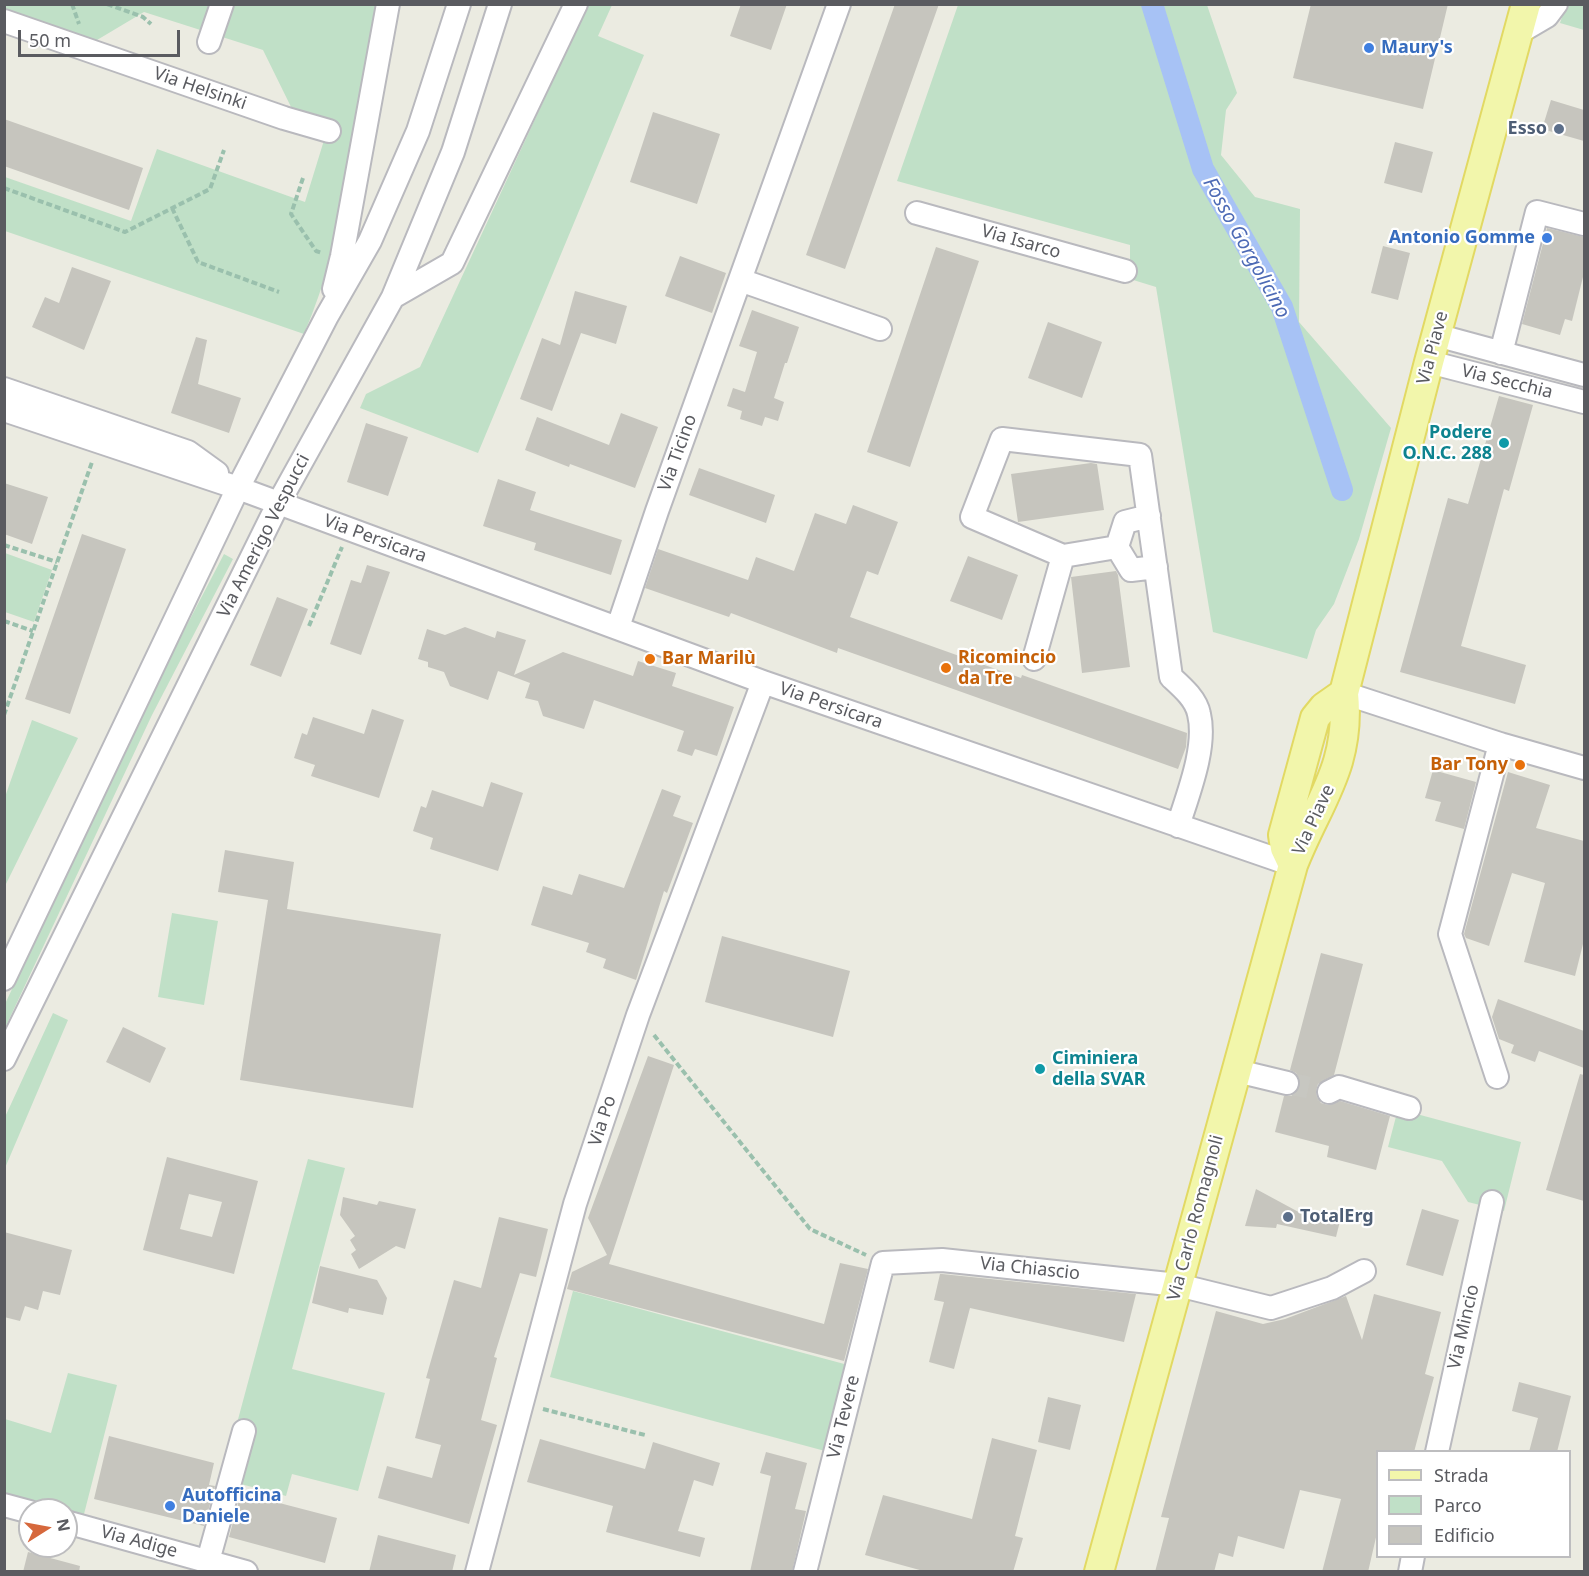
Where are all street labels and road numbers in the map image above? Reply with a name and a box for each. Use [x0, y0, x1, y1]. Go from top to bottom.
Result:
street label: Via Helsinki [151, 63, 249, 115]
street label: Via Isarco [979, 220, 1063, 264]
street label: Via Piave [1413, 309, 1453, 387]
street label: Via Secchia [1459, 360, 1555, 404]
street label: Via Ticino [654, 412, 702, 494]
street label: Via Amerigo Vespucci [213, 451, 315, 621]
street label: Via Persicara [321, 510, 429, 568]
street label: Via Persicara [776, 678, 886, 734]
street label: Via Piave [1288, 781, 1340, 859]
street label: Via Po [585, 1093, 621, 1149]
street label: Via Carlo Romagnoli [1163, 1133, 1229, 1303]
street label: Via Chiascio [979, 1253, 1081, 1285]
street label: Via Mincio [1444, 1282, 1484, 1372]
street label: Via Tevere [823, 1373, 865, 1461]
street label: Via Adige [98, 1521, 180, 1563]

